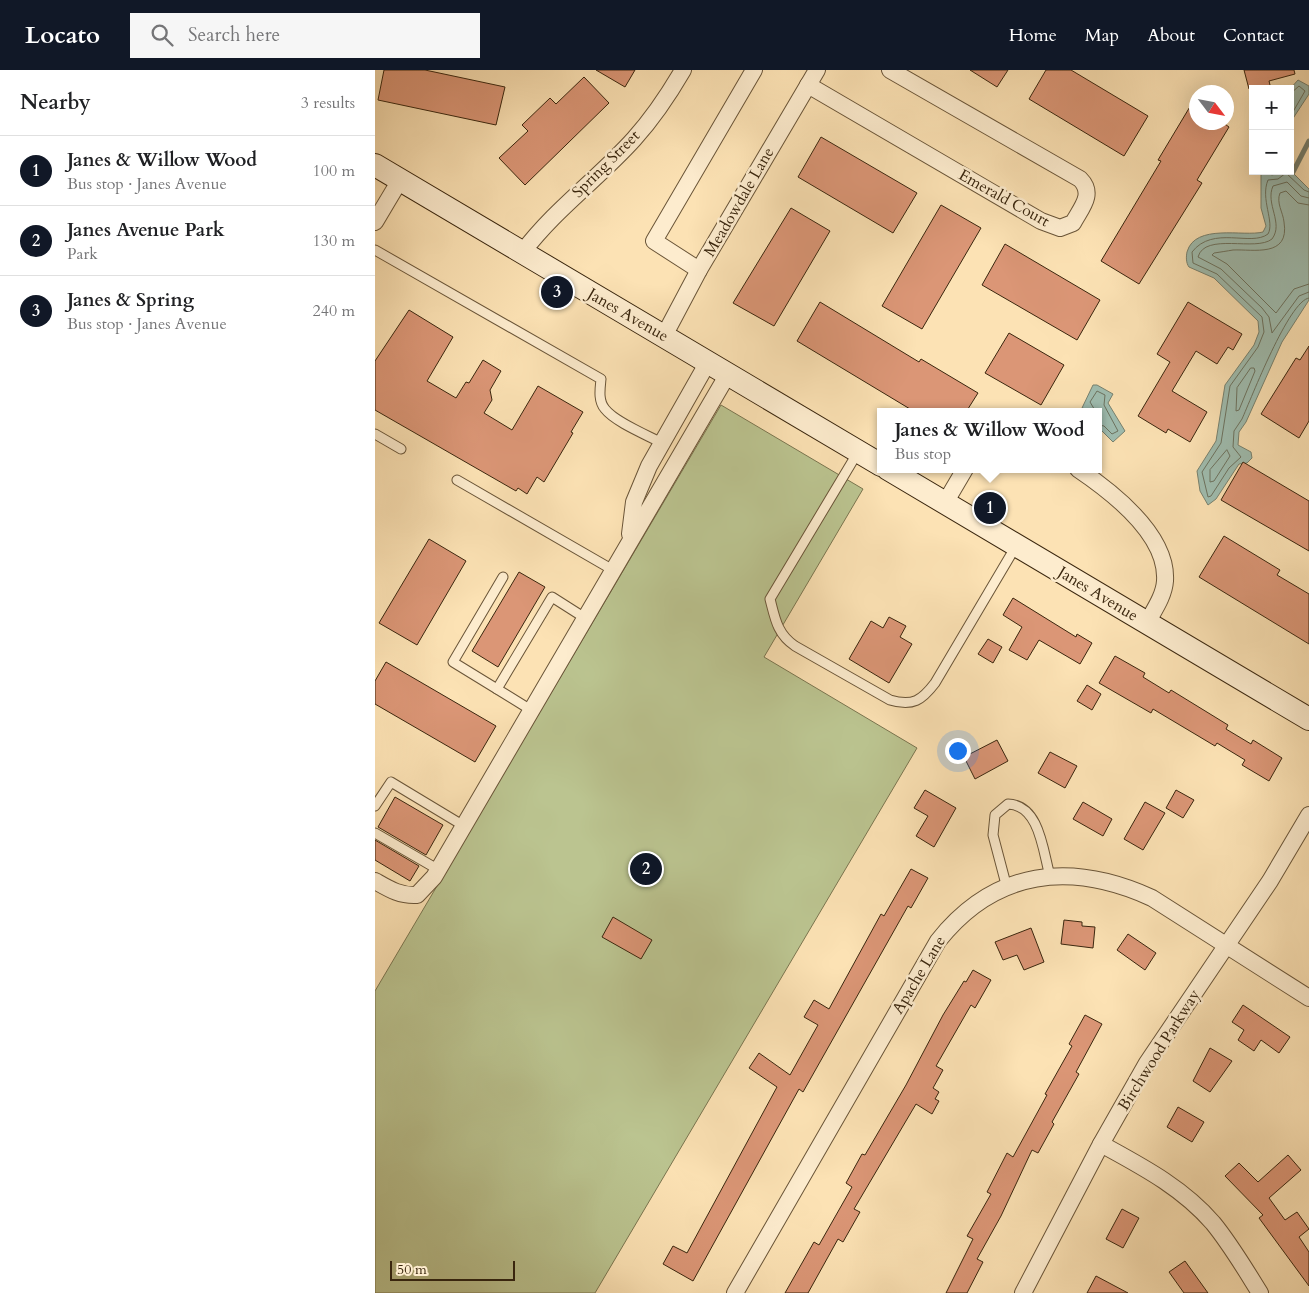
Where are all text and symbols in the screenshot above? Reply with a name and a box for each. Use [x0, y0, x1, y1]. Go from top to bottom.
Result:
search box [130, 13, 480, 58]
text: Locato [25, 19, 100, 52]
icon: search [148, 21, 176, 49]
text: Search here [188, 22, 280, 48]
text: Home [1009, 23, 1057, 48]
text: Map [1085, 23, 1119, 48]
text: About [1147, 23, 1195, 48]
text: Contact [1223, 23, 1284, 48]
north arrow [1189, 85, 1234, 130]
map controls [1249, 85, 1294, 175]
button: + [1249, 85, 1294, 130]
text: Nearby [20, 88, 91, 117]
text: 3 results [301, 92, 355, 114]
street label: Spring Street [567, 125, 645, 203]
button: − [1249, 130, 1294, 175]
street label: Meadowdale Lane [699, 143, 779, 261]
text: Janes & Willow Wood [67, 147, 257, 173]
text: 1 [32, 160, 40, 182]
text: 100 m [313, 160, 355, 182]
street label: Emerald Court [955, 164, 1053, 232]
text: Bus stop · Janes Avenue [67, 173, 227, 195]
text: Janes Avenue Park [67, 217, 225, 243]
text: 2 [32, 230, 40, 252]
text: 130 m [313, 230, 355, 252]
text: Park [67, 243, 98, 265]
pin: 3 [541, 273, 573, 311]
street label: Janes Avenue [582, 282, 673, 347]
text: Janes & Spring [67, 287, 194, 313]
text: 3 [32, 300, 40, 322]
text: 240 m [313, 300, 355, 322]
text: Bus stop · Janes Avenue [67, 313, 227, 335]
popup [877, 408, 1102, 473]
text: Janes & Willow Wood [894, 417, 1085, 443]
text: Bus stop [894, 443, 951, 465]
pin: 1 [974, 489, 1006, 527]
street label: Janes Avenue [1052, 560, 1142, 627]
your location [945, 738, 971, 764]
pin: 2 [630, 850, 662, 888]
street label: Apache Lane [887, 932, 951, 1018]
street label: Birchwood Parkway [1113, 985, 1205, 1115]
scale bar [390, 1258, 515, 1281]
text: 50 m [397, 1260, 427, 1279]

